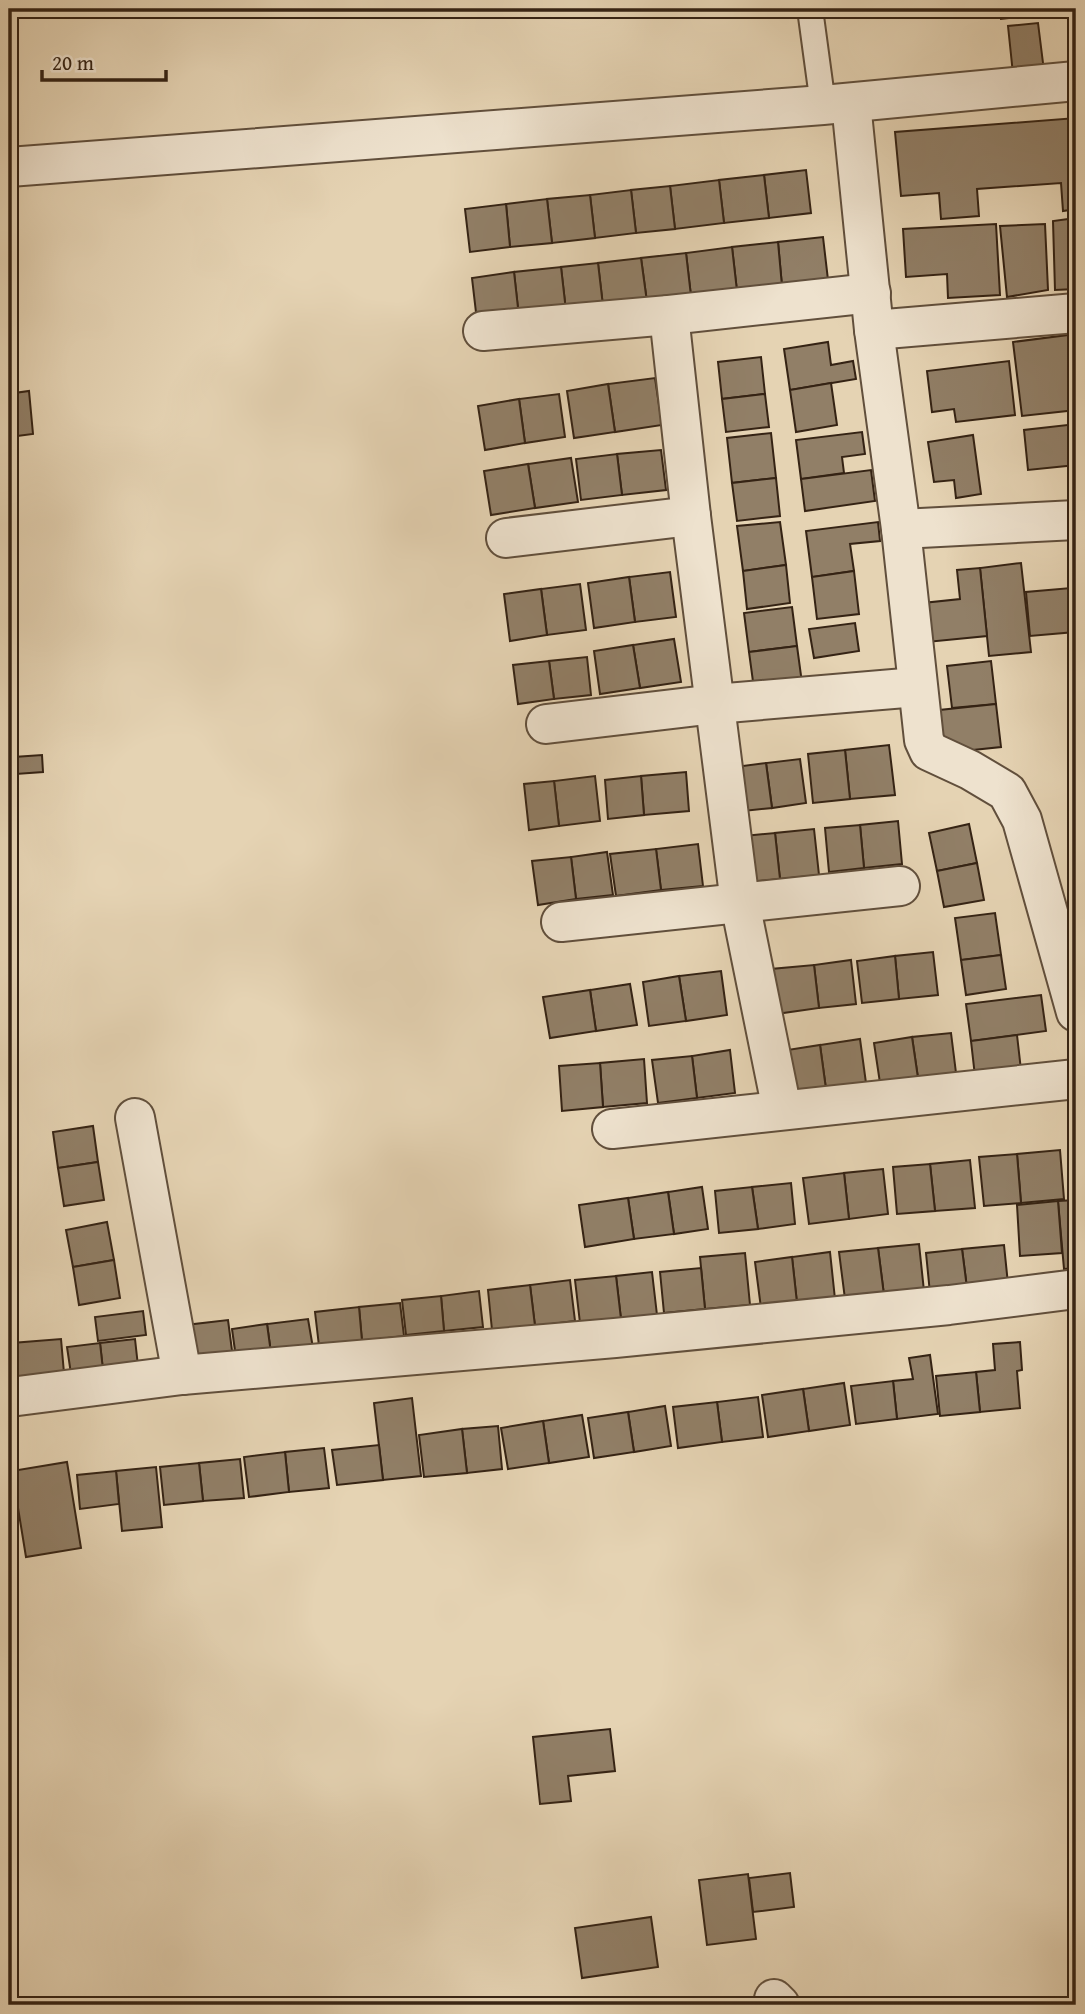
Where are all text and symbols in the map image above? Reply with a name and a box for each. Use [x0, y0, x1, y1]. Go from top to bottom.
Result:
scale bar [42, 38, 166, 82]
text: 20 m [52, 47, 94, 78]

